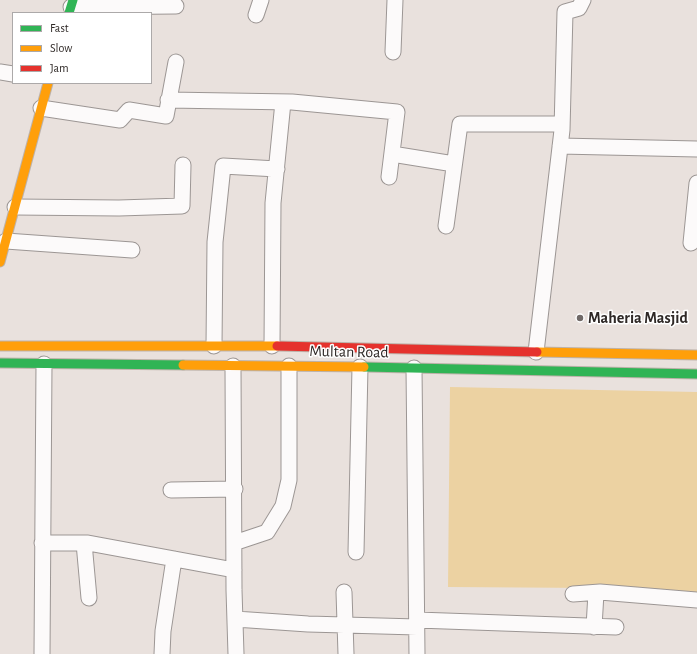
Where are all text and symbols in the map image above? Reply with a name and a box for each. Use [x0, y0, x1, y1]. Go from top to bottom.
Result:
legend [12, 12, 152, 84]
text: Fast [50, 22, 69, 34]
text: Slow [50, 42, 72, 54]
text: Jam [50, 62, 69, 74]
place label: Maheria Masjid [588, 308, 688, 328]
marker: Maheria Masjid [575, 313, 585, 323]
street label: Multan Road [309, 342, 389, 362]

